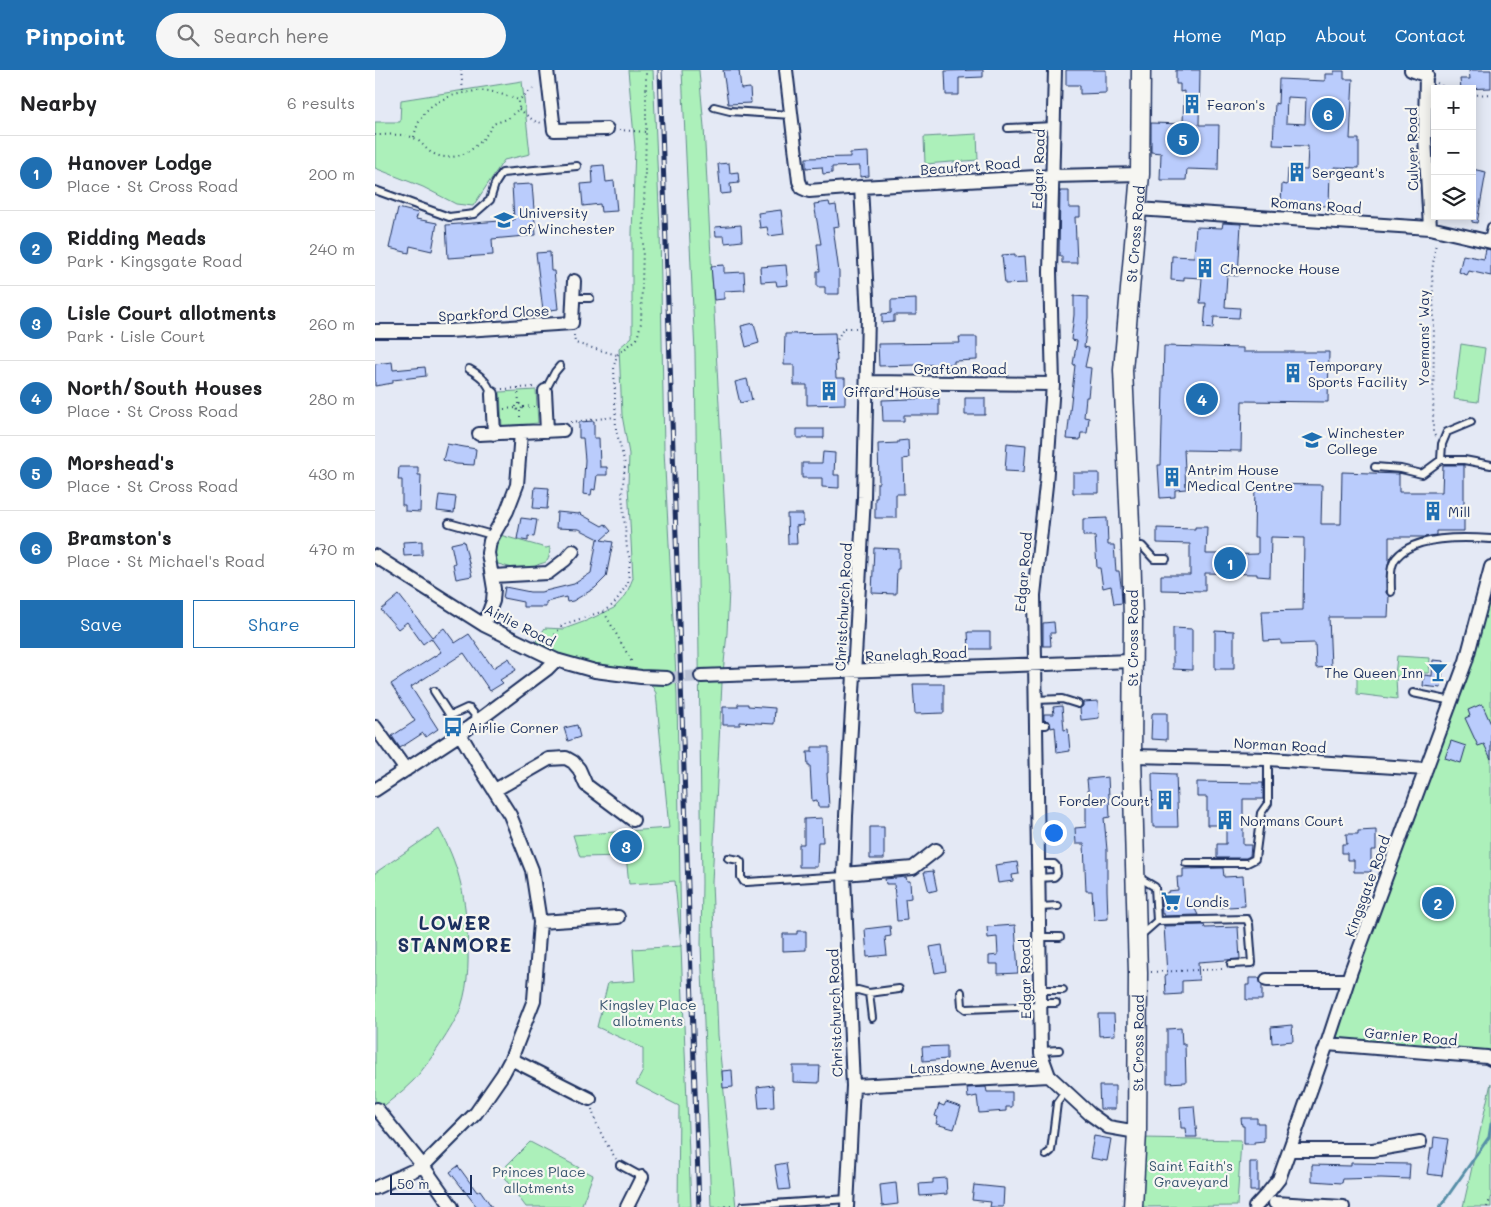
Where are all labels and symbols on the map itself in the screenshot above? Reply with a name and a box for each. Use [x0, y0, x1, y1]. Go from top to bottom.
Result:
building icon: Fearon's [1181, 93, 1203, 115]
place label: Fearon's [1207, 95, 1265, 114]
pin: 6 [1312, 95, 1344, 133]
street label: Culver Road [1402, 107, 1422, 191]
pin: 5 [1167, 120, 1199, 158]
street label: Edgar Road [1027, 129, 1049, 209]
street label: Beaufort Road [919, 153, 1021, 179]
building icon: Sergeant's [1286, 161, 1308, 183]
place label: Sergeant's [1312, 163, 1385, 182]
street label: St Cross Road [1121, 185, 1148, 283]
street label: Romans Road [1270, 192, 1362, 218]
place label: University of Winchester [519, 203, 615, 238]
school or university icon: University of Winchester [493, 209, 515, 231]
building icon: Chernocke House [1194, 257, 1216, 279]
place label: Chernocke House [1220, 259, 1340, 278]
street label: Yoemans' Way [1414, 290, 1433, 386]
street label: Sparkford Close [438, 301, 550, 325]
place label: Temporary Sports Facility [1308, 356, 1408, 391]
street label: Grafton Road [913, 359, 1007, 378]
building icon: Temporary Sports Facility [1282, 362, 1304, 384]
building icon: Giffard House [818, 380, 840, 402]
pin: 4 [1186, 380, 1218, 418]
place label: Giffard House [844, 382, 940, 401]
place label: Winchester College [1327, 423, 1405, 458]
school or university icon: Winchester College [1301, 429, 1323, 451]
place label: Antrim House Medical Centre [1187, 460, 1293, 495]
building icon: Antrim House Medical Centre [1161, 466, 1183, 488]
building icon: Mill [1422, 500, 1444, 522]
place label: Mill [1448, 502, 1470, 521]
street label: Edgar Road [1010, 531, 1036, 613]
street label: Christchurch Road [830, 542, 856, 672]
pin: 1 [1214, 544, 1246, 582]
street label: St Cross Road [1123, 589, 1142, 686]
street label: Airlie Road [481, 599, 559, 651]
street label: Ranelagh Road [865, 643, 967, 665]
bar icon: The Queen Inn [1427, 661, 1449, 683]
place label: The Queen Inn [1324, 663, 1423, 682]
bus stop icon: Airlie Corner [442, 716, 464, 738]
place label: Airlie Corner [468, 718, 559, 737]
street label: Norman Road [1233, 733, 1327, 757]
building icon: Forder Court [1154, 789, 1176, 811]
place label: Forder Court [1059, 791, 1150, 810]
building icon: Normans Court [1214, 809, 1236, 831]
place label: Normans Court [1240, 811, 1344, 830]
your location [1041, 820, 1067, 846]
pin: 3 [610, 827, 642, 865]
street label: Kingsgate Road [1340, 833, 1394, 939]
pin: 2 [1422, 884, 1454, 922]
supermarket icon: Londis [1160, 890, 1182, 912]
place label: Londis [1186, 892, 1229, 911]
district label: LOWER STANMORE [398, 910, 512, 957]
street label: Edgar Road [1015, 939, 1035, 1019]
street label: Christchurch Road [823, 948, 847, 1078]
street label: St Cross Road [1128, 994, 1147, 1092]
park label: Kingsley Place allotments [599, 995, 697, 1030]
street label: Garnier Road [1364, 1022, 1458, 1050]
street label: Lansdowne Avenue [910, 1052, 1038, 1078]
park label: Saint Faith's Graveyard [1149, 1156, 1233, 1191]
park label: Princes Place allotments [492, 1162, 586, 1197]
scale bar [390, 1172, 473, 1195]

